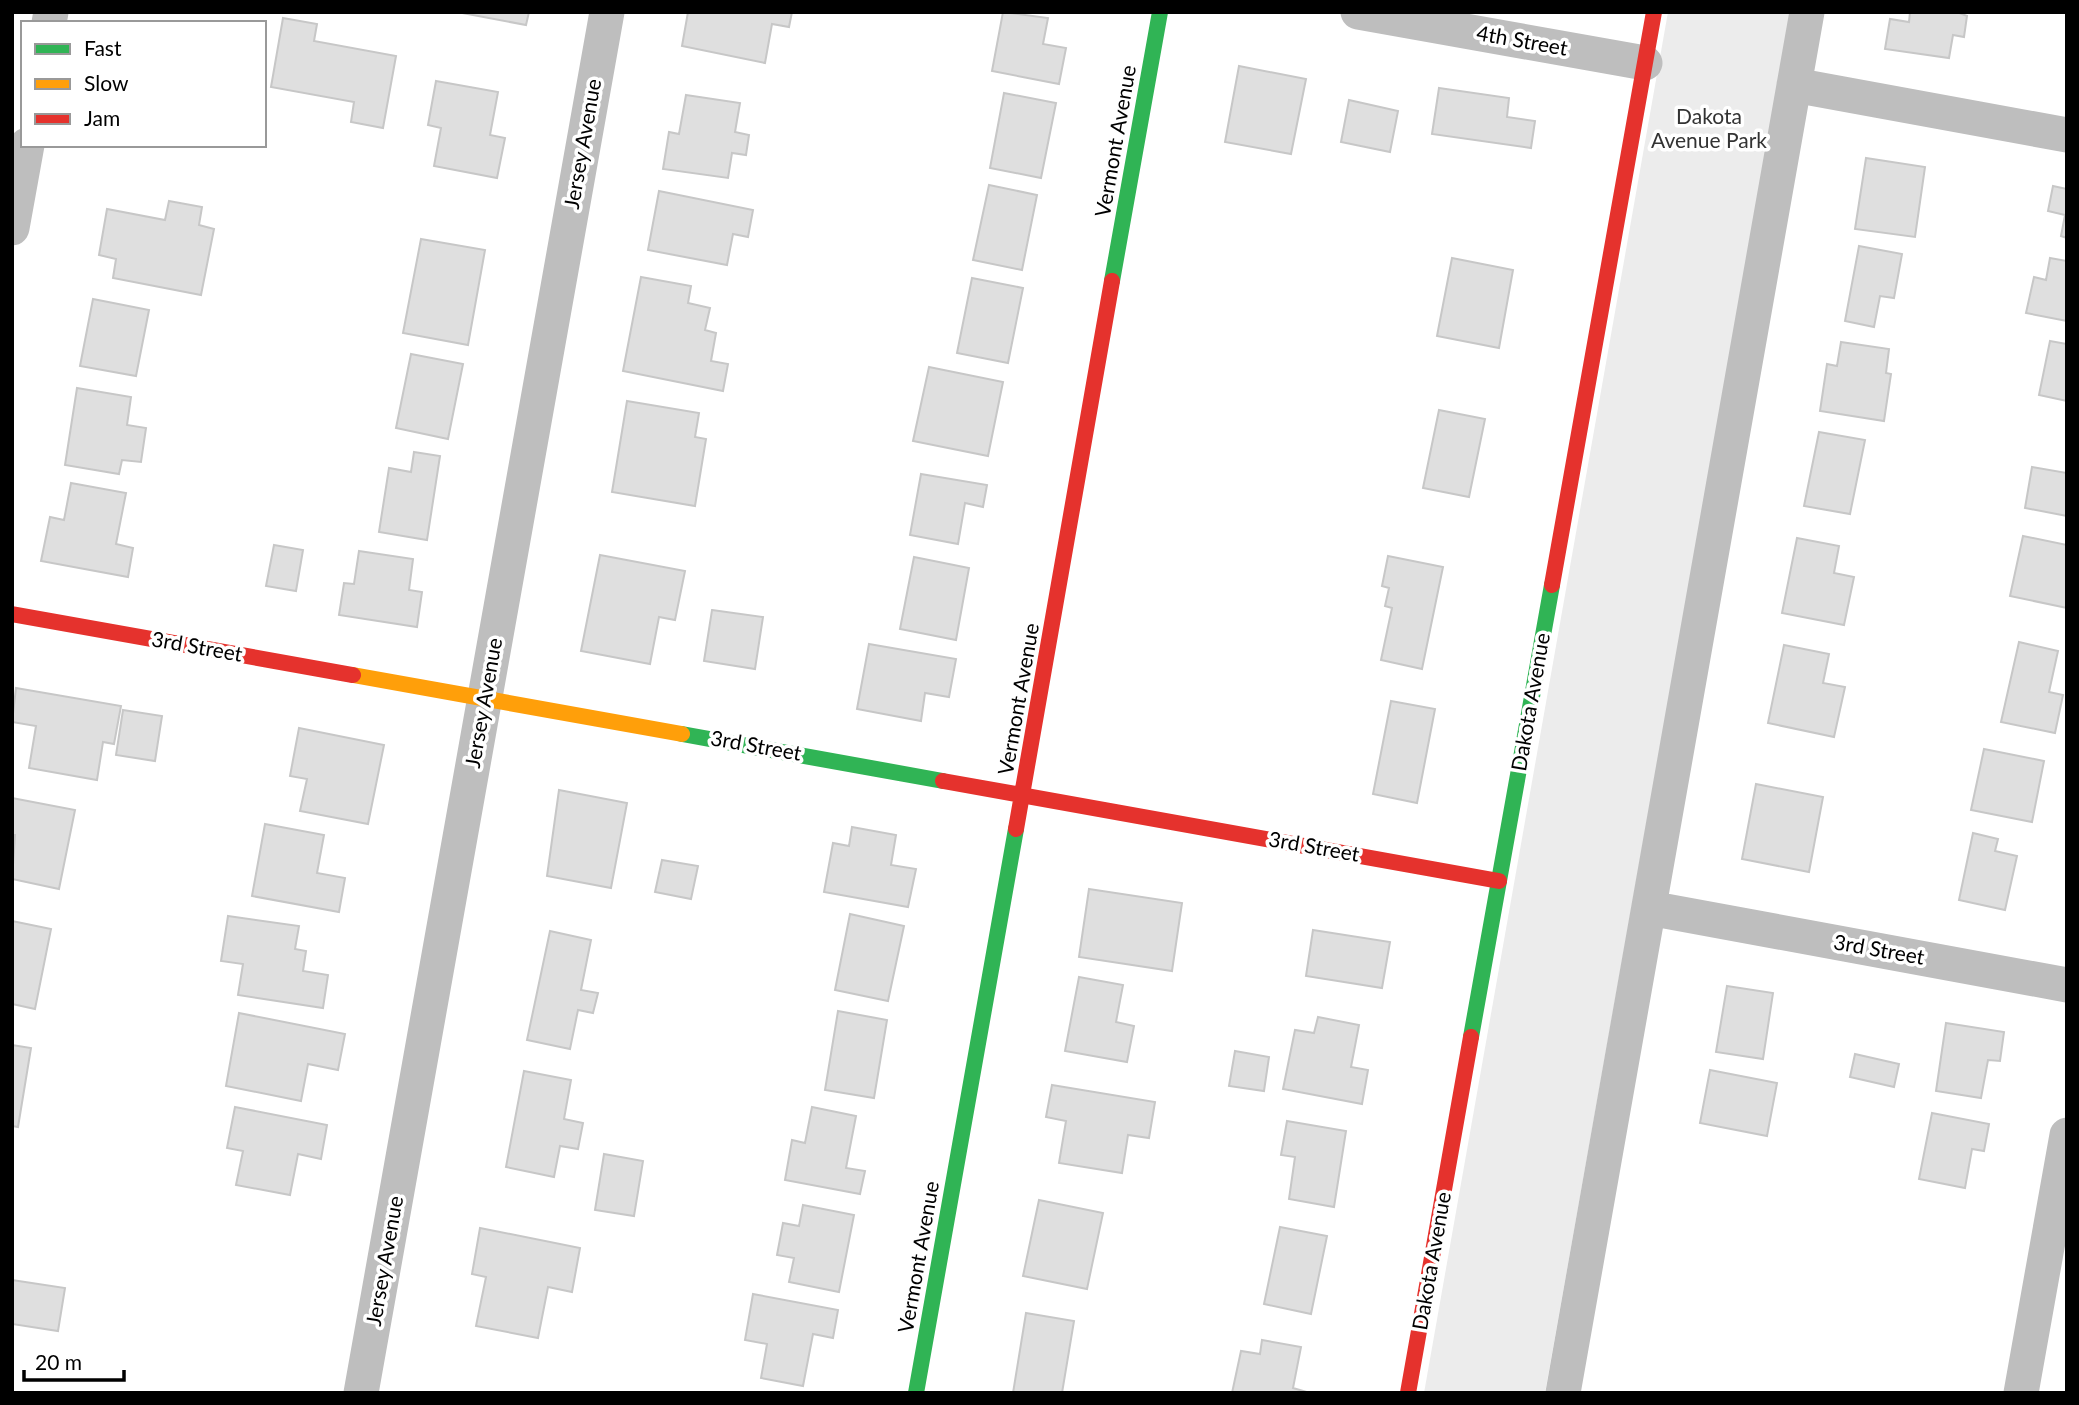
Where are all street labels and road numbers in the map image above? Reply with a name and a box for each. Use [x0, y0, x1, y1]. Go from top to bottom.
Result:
street label: 4th Street [1475, 19, 1570, 60]
street label: Vermont Avenue [1089, 63, 1140, 219]
street label: Jersey Avenue [558, 77, 605, 211]
street label: Vermont Avenue [992, 621, 1043, 777]
street label: 3rd Street [150, 625, 245, 666]
street label: Dakota Avenue [1505, 631, 1554, 773]
street label: Jersey Avenue [459, 636, 506, 770]
street label: 3rd Street [709, 724, 804, 765]
street label: 3rd Street [1267, 825, 1362, 866]
street label: 3rd Street [1832, 928, 1927, 969]
street label: Vermont Avenue [892, 1179, 943, 1335]
street label: Dakota Avenue [1406, 1190, 1455, 1332]
street label: Jersey Avenue [360, 1194, 407, 1328]

